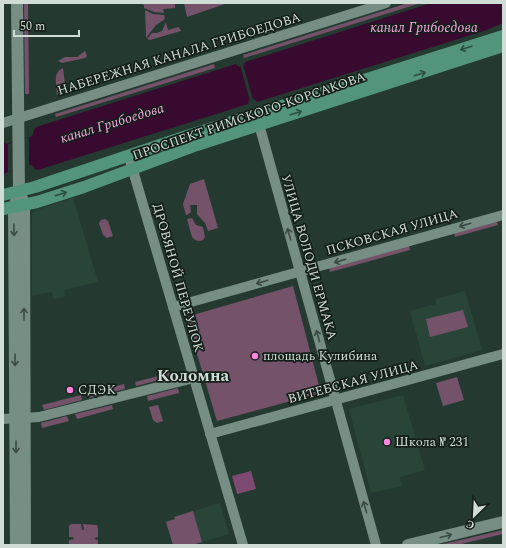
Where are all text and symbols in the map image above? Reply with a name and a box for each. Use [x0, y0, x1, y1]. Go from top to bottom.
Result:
street label: НАБЕРЕЖНАЯ КАНАЛА ГРИБОЕДОВА [55, 7, 303, 101]
scale bar [14, 12, 79, 38]
text: 50 m [20, 17, 45, 36]
water label: канал Грибоедова [370, 17, 478, 38]
one-way arrow [460, 45, 473, 52]
street label: ПРОСПЕКТ РИМСКОГО-КОРСАКОВА [130, 67, 368, 165]
one-way arrow [413, 70, 426, 77]
water label: канал Грибоедова [58, 97, 166, 149]
one-way arrow [289, 109, 302, 116]
street label: УЛИЦА ВОЛОДИ ЕРМАКА [276, 172, 342, 342]
one-way arrow [55, 190, 68, 197]
street label: ДРОВЯНОЙ ПЕРЕУЛОК [147, 201, 209, 355]
street label: ПСКОВСКАЯ УЛИЦА [324, 203, 461, 260]
one-way arrow [459, 222, 472, 229]
one-way arrow [10, 223, 18, 236]
one-way arrow [285, 228, 292, 241]
one-way arrow [334, 257, 347, 265]
one-way arrow [256, 279, 269, 287]
one-way arrow [20, 308, 28, 321]
one-way arrow [313, 329, 321, 342]
place label: площадь Кулибина [263, 346, 378, 366]
marker: площадь Кулибина [250, 351, 260, 361]
one-way arrow [11, 353, 19, 366]
street label: ВИТЕБСКАЯ УЛИЦА [286, 355, 421, 409]
district label: Коломна [157, 363, 230, 389]
place label: СДЭК [78, 380, 116, 400]
marker: СДЭК [65, 385, 75, 395]
place label: Школа № 231 [395, 432, 469, 452]
marker: Школа № 231 [382, 437, 392, 447]
one-way arrow [12, 440, 19, 453]
north arrow [454, 496, 494, 536]
one-way arrow [361, 501, 369, 514]
text: С [463, 515, 477, 534]
one-way arrow [439, 531, 452, 539]

